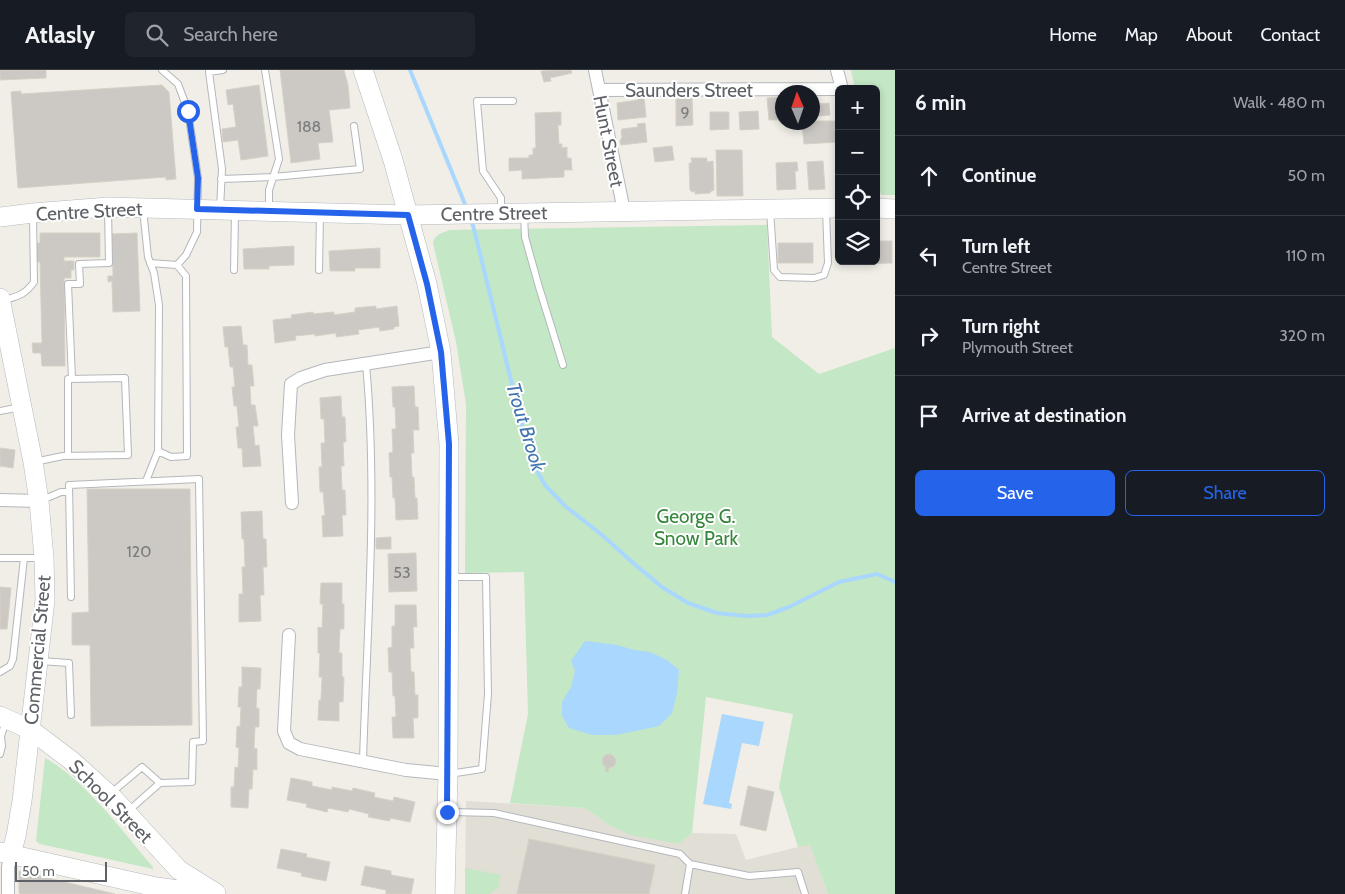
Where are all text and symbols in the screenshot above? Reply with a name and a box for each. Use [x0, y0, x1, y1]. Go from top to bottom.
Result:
search box [125, 12, 475, 57]
text: Atlasly [25, 20, 95, 49]
icon: search [143, 21, 171, 49]
text: Search here [183, 23, 278, 46]
text: Home [1049, 24, 1097, 46]
text: Map [1125, 24, 1158, 46]
text: About [1186, 24, 1232, 46]
text: Contact [1260, 24, 1320, 46]
street label: Saunders Street [625, 79, 754, 102]
north arrow [775, 85, 820, 130]
map controls [835, 85, 880, 265]
button: + [835, 85, 880, 130]
text: 6 min [915, 90, 966, 115]
street label: Hunt Street [588, 93, 629, 190]
text: Walk · 480 m [1233, 93, 1325, 112]
route start [177, 100, 200, 123]
house number: 9 [680, 103, 690, 122]
house number: 188 [297, 117, 321, 136]
button: − [835, 130, 880, 175]
icon: ahead [915, 162, 943, 190]
text: Continue [962, 164, 1036, 187]
text: 50 m [1288, 166, 1325, 185]
button: locate [835, 175, 880, 220]
street label: Centre Street [35, 197, 143, 226]
street label: Centre Street [440, 201, 548, 226]
button: layers [835, 220, 880, 265]
text: Turn left [962, 235, 1030, 258]
icon: left [915, 242, 943, 270]
text: 110 m [1286, 246, 1325, 265]
text: Centre Street [962, 258, 1052, 277]
text: Turn right [962, 315, 1040, 338]
icon: right [915, 322, 943, 350]
text: 320 m [1279, 326, 1325, 345]
text: Plymouth Street [962, 338, 1073, 357]
water label: Trout Brook [501, 380, 551, 476]
icon: arrive [915, 402, 943, 430]
text: Arrive at destination [962, 404, 1126, 427]
button: Save [915, 470, 1115, 516]
button: Share [1125, 470, 1325, 516]
park label: George G. Snow Park [654, 505, 739, 550]
house number: 120 [127, 542, 151, 561]
house number: 53 [393, 563, 411, 582]
street label: Commercial Street [20, 574, 56, 726]
street label: School Street [64, 755, 158, 848]
route end [436, 801, 459, 824]
scale bar [15, 859, 108, 882]
text: 50 m [22, 862, 55, 880]

